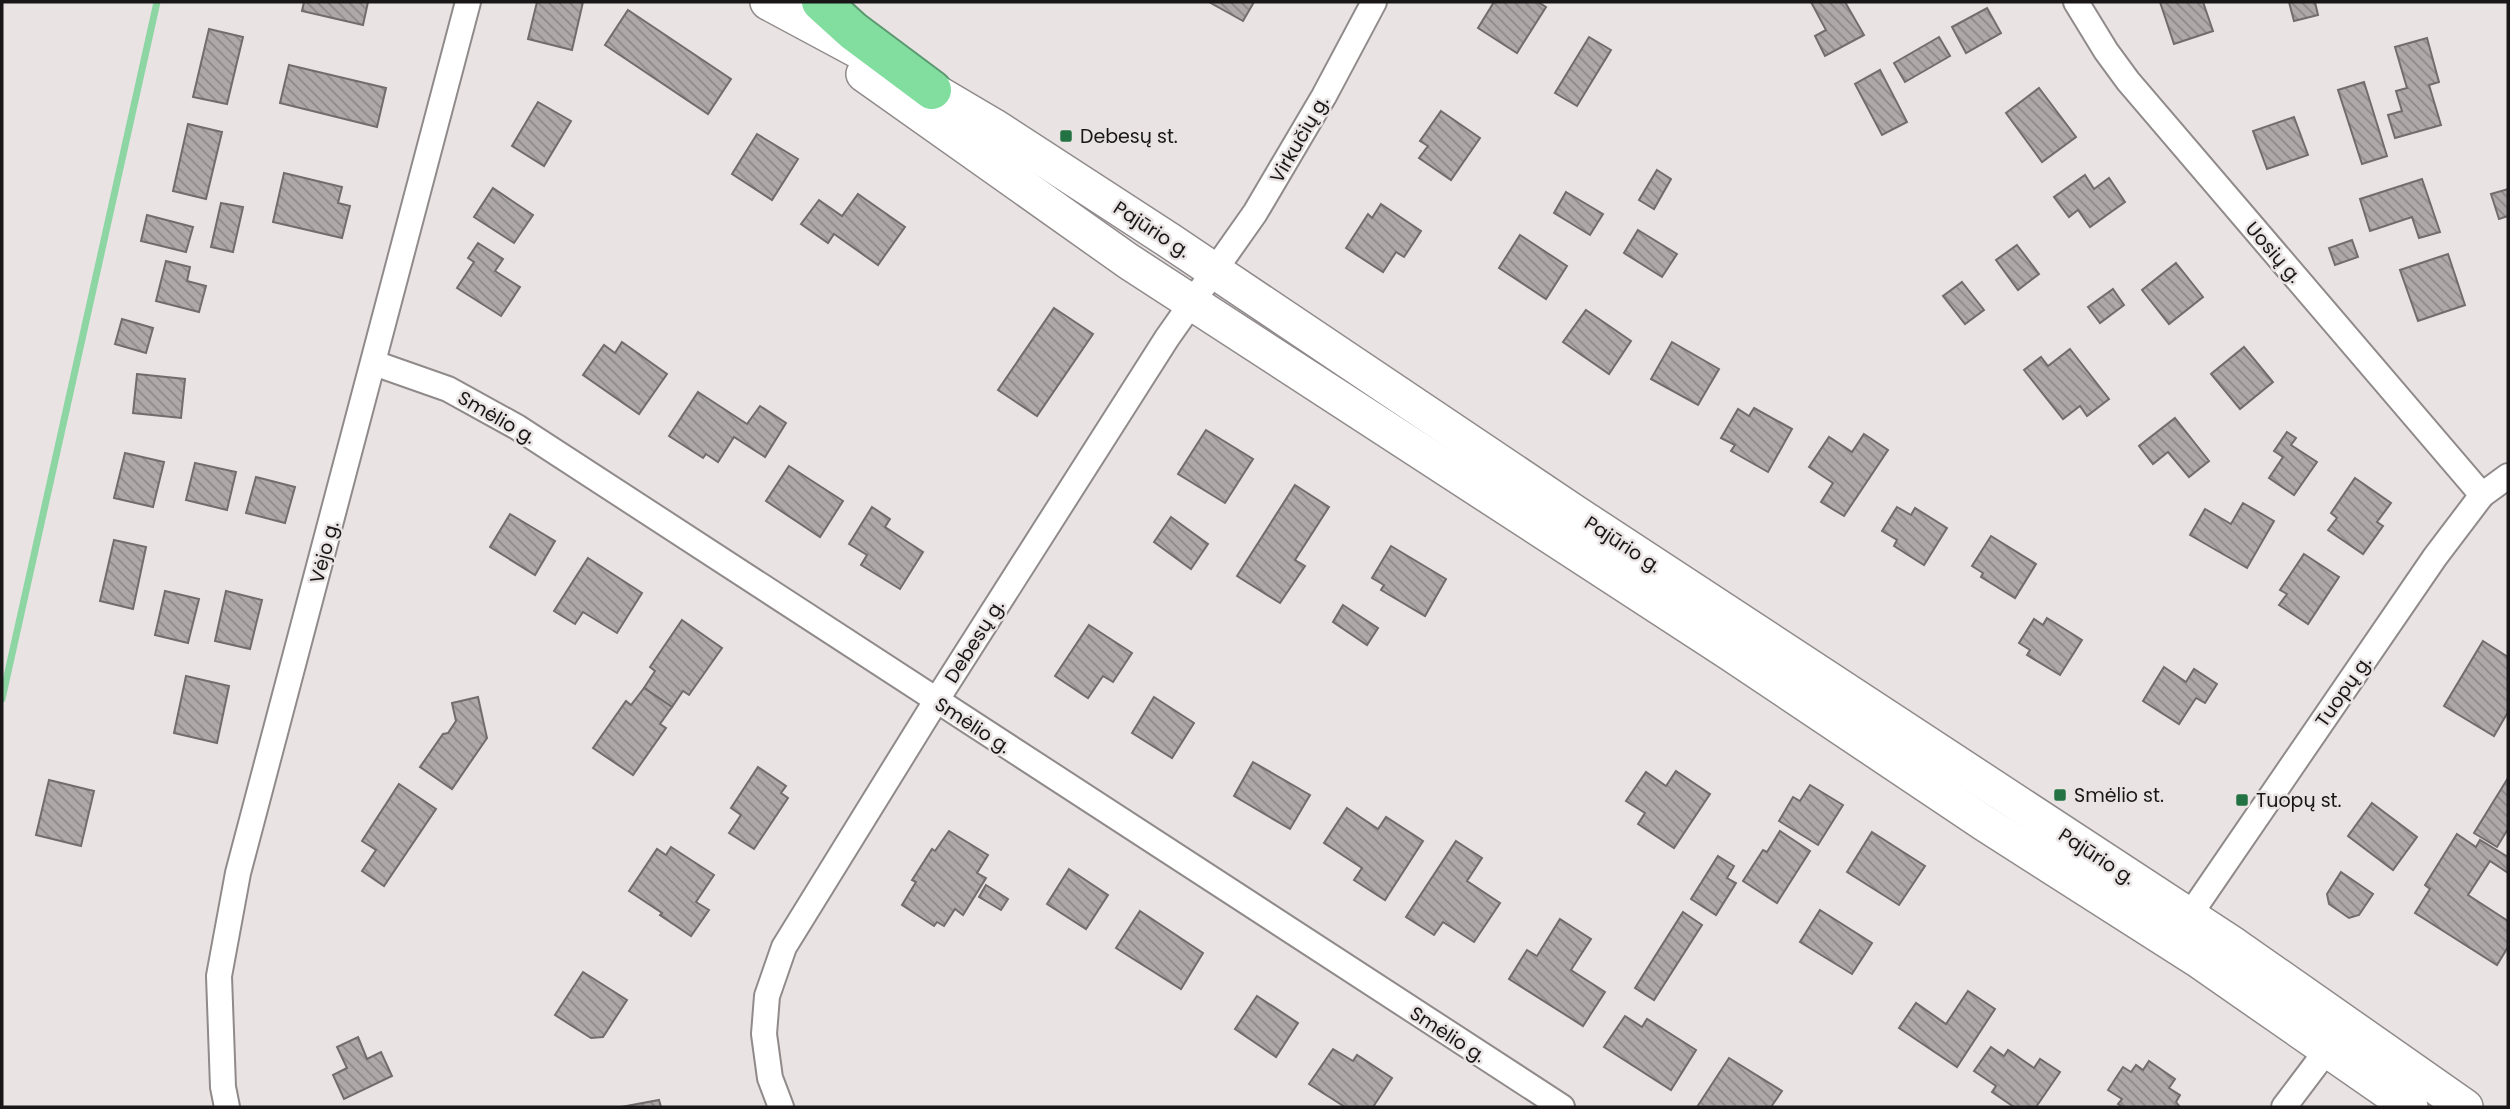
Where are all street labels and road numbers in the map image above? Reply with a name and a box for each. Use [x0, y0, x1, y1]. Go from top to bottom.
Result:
street label: Virkučių g. [1264, 91, 1335, 188]
street label: Pajūrio g. [1108, 195, 1195, 264]
street label: Uosių g. [2239, 216, 2308, 289]
street label: Smėlio g. [453, 384, 541, 451]
street label: Pajūrio g. [1579, 510, 1666, 579]
street label: Vėjo g. [303, 518, 346, 586]
street label: Debesų g. [938, 594, 1011, 688]
street label: Tuopų g. [2309, 650, 2378, 732]
street label: Smėlio g. [929, 691, 1016, 760]
street label: Pajūrio g. [2053, 822, 2140, 891]
street label: Smėlio g. [1404, 1000, 1491, 1069]

